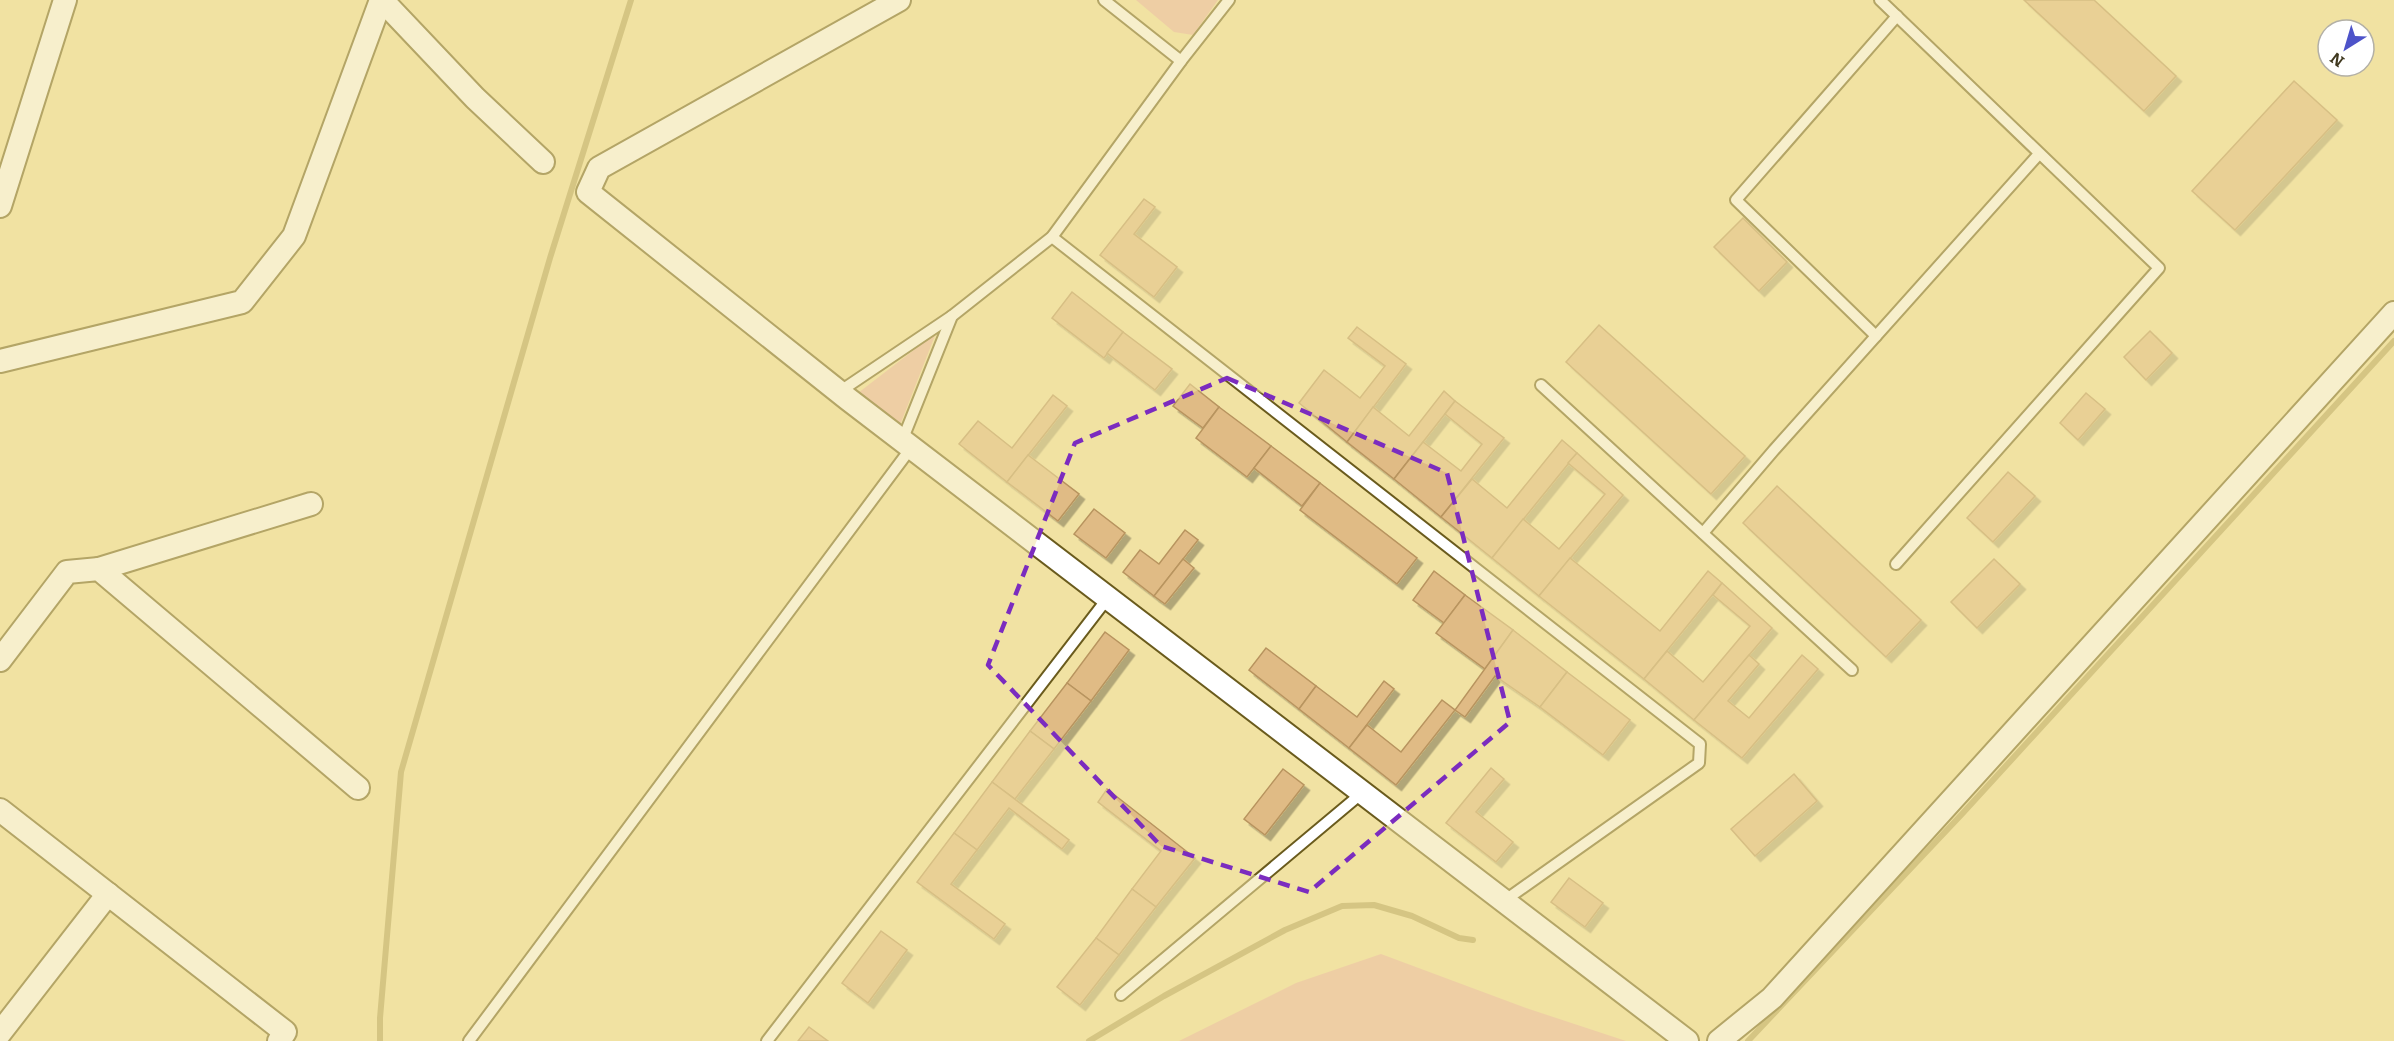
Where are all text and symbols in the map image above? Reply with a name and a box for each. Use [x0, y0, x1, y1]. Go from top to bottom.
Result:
north arrow [2316, 18, 2376, 78]
text: N [2327, 48, 2348, 71]

